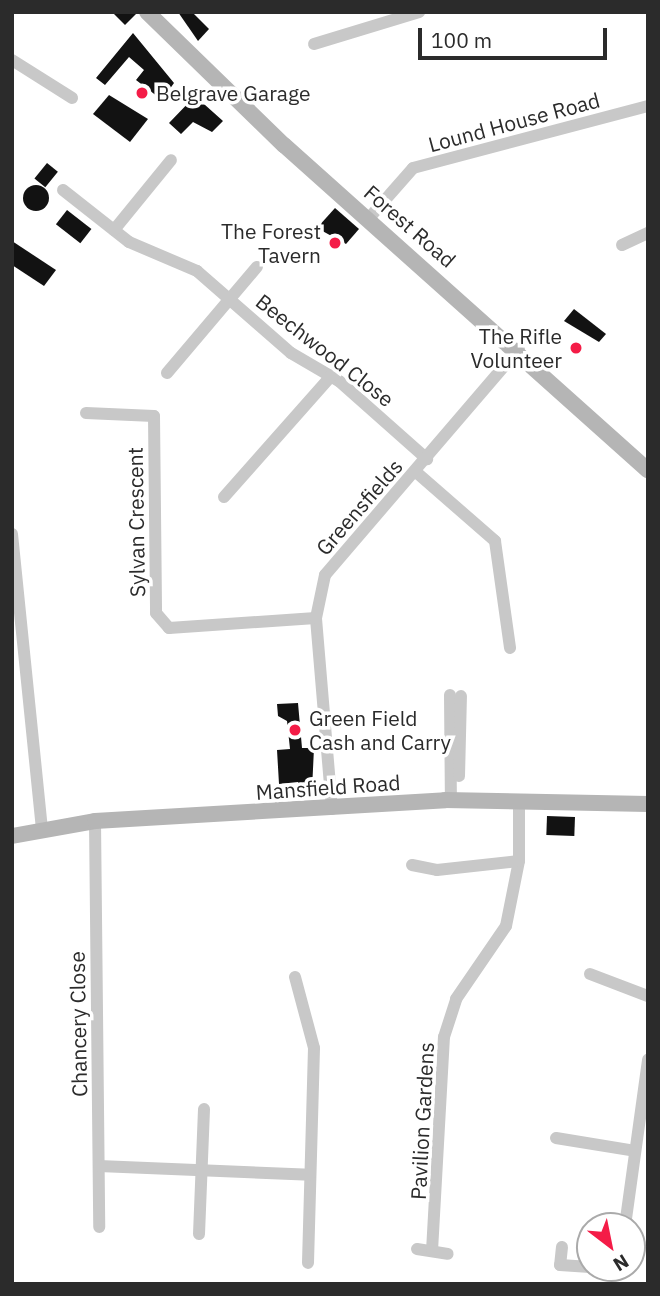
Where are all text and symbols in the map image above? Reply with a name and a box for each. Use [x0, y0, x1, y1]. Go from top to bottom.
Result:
scale bar [422, 14, 611, 58]
text: 100 m [431, 26, 492, 54]
place label: Belgrave Garage [156, 80, 310, 106]
marker: Belgrave Garage [134, 85, 150, 101]
street label: Lound House Road [425, 87, 603, 157]
street label: Forest Road [359, 179, 461, 273]
place label: The Forest Tavern [221, 218, 321, 268]
marker: The Forest Tavern [327, 235, 343, 251]
street label: Beechwood Close [251, 288, 399, 412]
place label: The Rifle Volunteer [470, 323, 562, 373]
marker: The Rifle Volunteer [568, 340, 584, 356]
street label: Sylvan Crescent [122, 447, 150, 597]
street label: Greensfields [311, 454, 407, 560]
place label: Green Field Cash and Carry [309, 705, 451, 755]
marker: Green Field Cash and Carry [287, 722, 303, 738]
street label: Mansfield Road [255, 769, 401, 805]
street label: Chancery Close [64, 951, 92, 1097]
street label: Pavilion Gardens [405, 1041, 439, 1201]
north arrow [576, 1212, 646, 1282]
text: N [609, 1249, 633, 1277]

